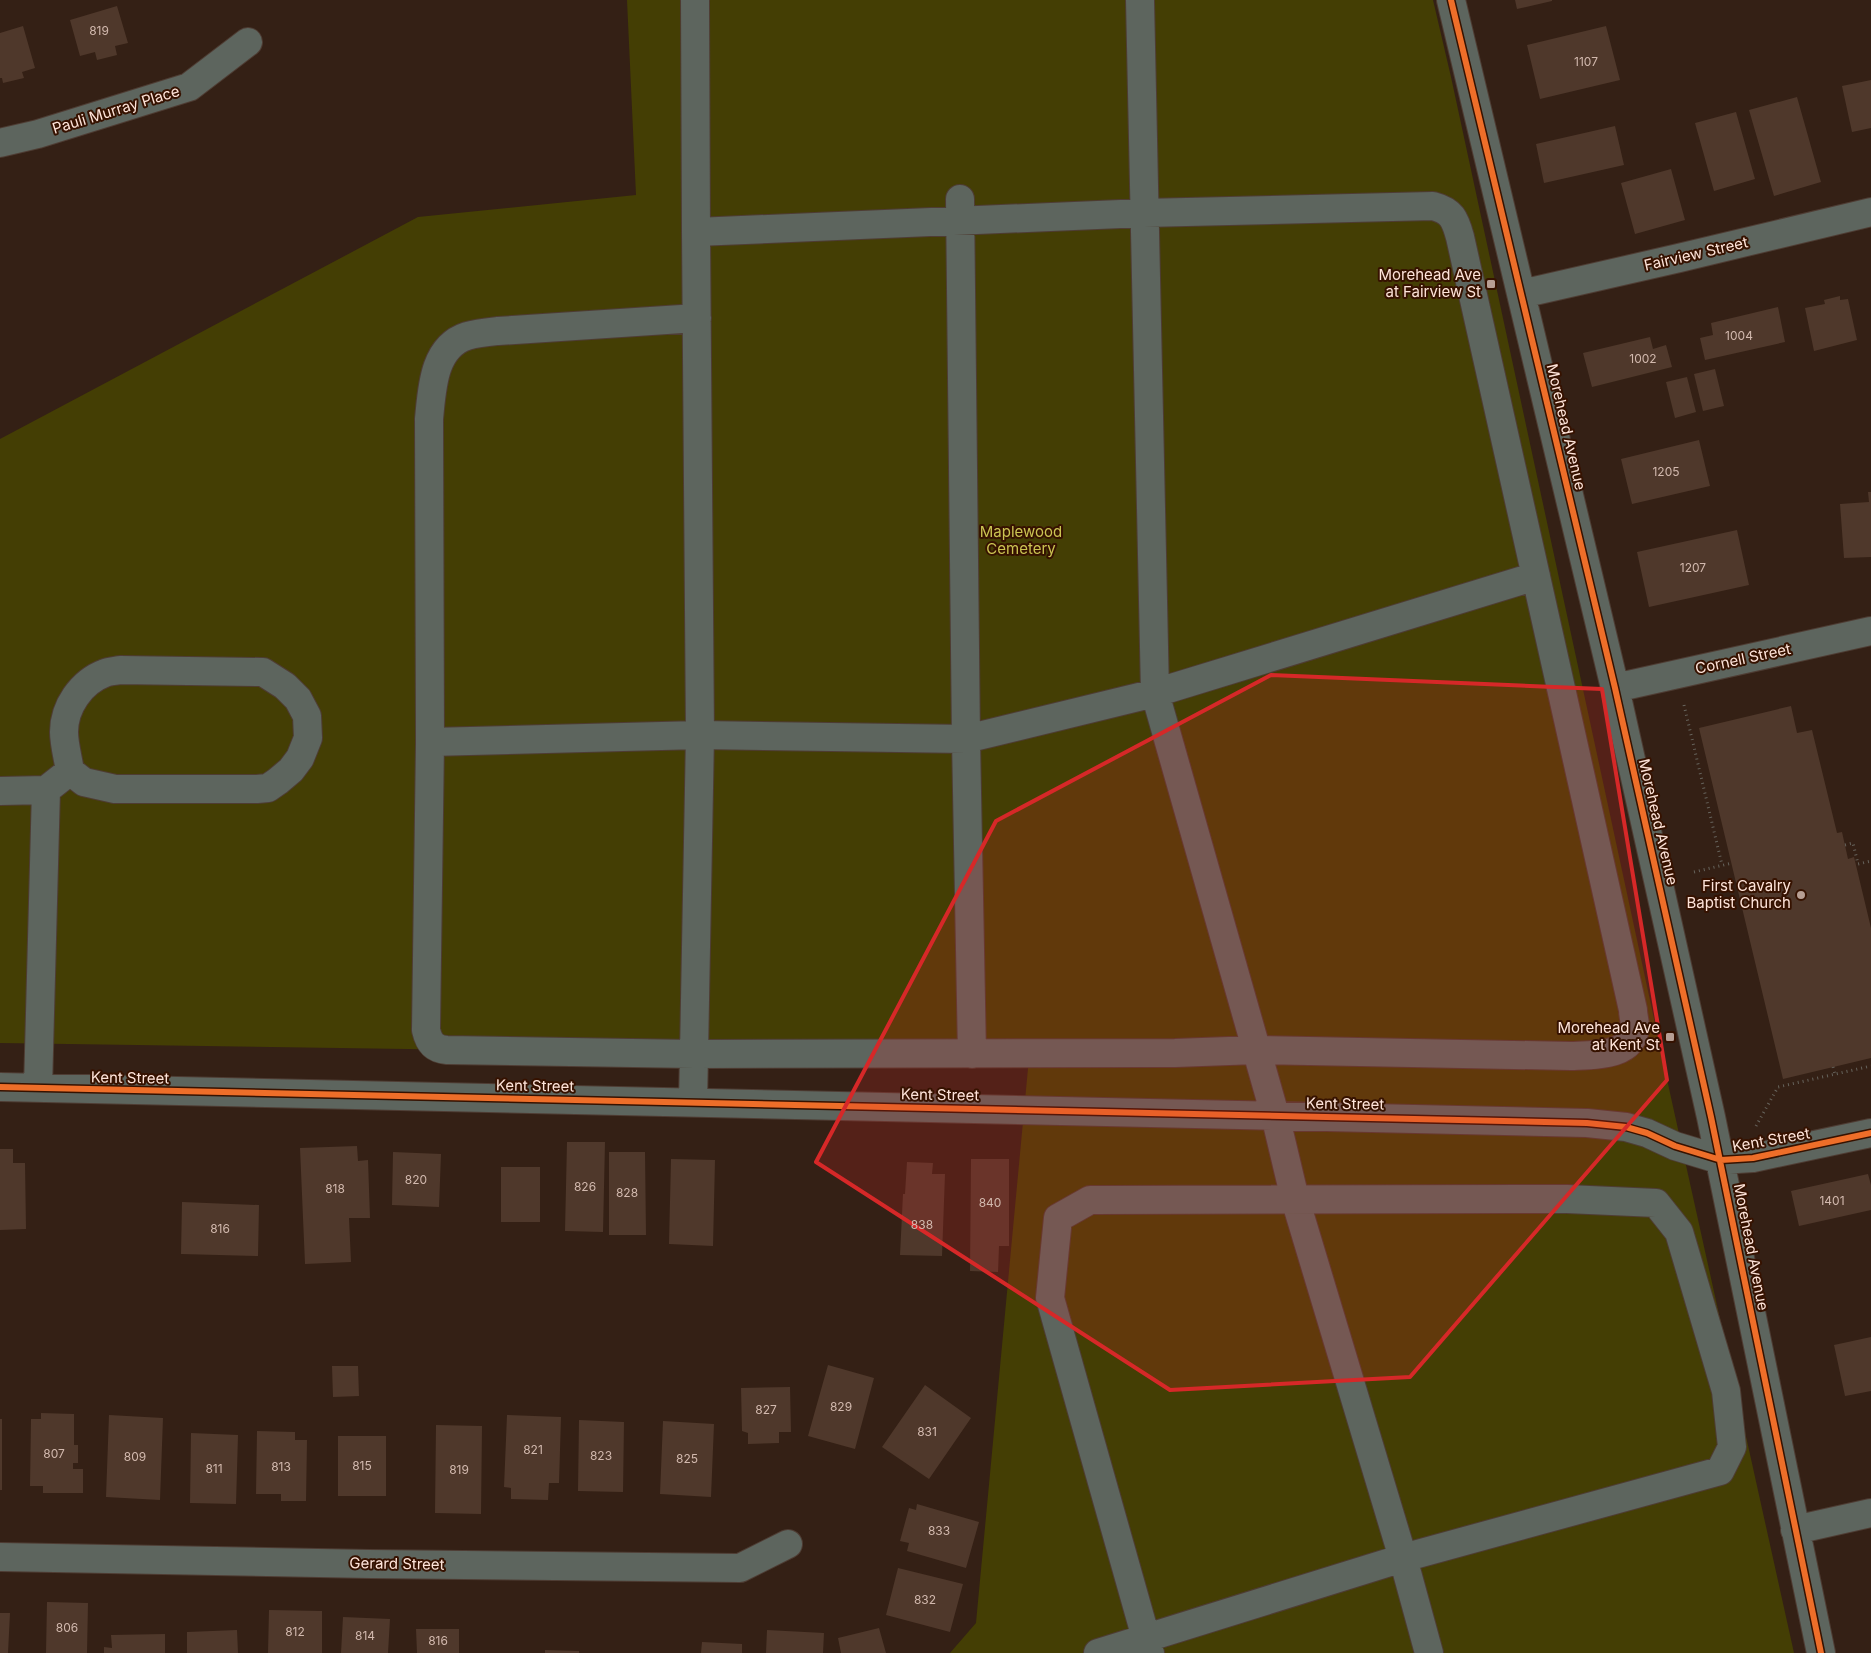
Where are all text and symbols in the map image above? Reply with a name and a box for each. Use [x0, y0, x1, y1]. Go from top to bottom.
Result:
house number: 819 [89, 23, 109, 38]
house number: 1107 [1574, 54, 1598, 69]
street label: Pauli Murray Place [50, 81, 182, 138]
street label: Fairview Street [1642, 232, 1750, 275]
place label: Morehead Ave at Fairview St [1379, 265, 1481, 301]
marker: Morehead Ave at Fairview St [1485, 278, 1497, 290]
house number: 1004 [1725, 328, 1753, 343]
house number: 1002 [1629, 351, 1657, 366]
street label: Morehead Avenue [1543, 362, 1590, 492]
house number: 1205 [1652, 464, 1680, 479]
park label: Maplewood Cemetery [980, 522, 1062, 558]
house number: 1207 [1680, 560, 1706, 575]
street label: Cornell Street [1693, 639, 1793, 678]
street label: Morehead Avenue [1635, 757, 1682, 887]
place label: First Cavalry Baptist Church [1686, 876, 1792, 912]
marker: First Cavalry Baptist Church [1795, 889, 1807, 901]
place label: Morehead Ave at Kent St [1558, 1018, 1660, 1054]
marker: Morehead Ave at Kent St [1664, 1031, 1676, 1043]
street label: Kent Street [91, 1067, 170, 1088]
street label: Kent Street [496, 1075, 575, 1096]
street label: Kent Street [901, 1084, 980, 1105]
street label: Kent Street [1306, 1093, 1385, 1114]
street label: Kent Street [1731, 1123, 1811, 1156]
house number: 820 [405, 1172, 427, 1187]
house number: 826 [574, 1179, 596, 1194]
house number: 818 [325, 1181, 345, 1196]
street label: Morehead Avenue [1730, 1182, 1773, 1312]
house number: 828 [616, 1185, 638, 1200]
house number: 1401 [1819, 1193, 1845, 1208]
house number: 840 [979, 1195, 1001, 1210]
house number: 838 [911, 1217, 933, 1232]
house number: 816 [210, 1221, 230, 1236]
house number: 829 [830, 1399, 852, 1414]
house number: 827 [755, 1402, 777, 1417]
house number: 831 [917, 1424, 937, 1439]
house number: 821 [523, 1442, 543, 1457]
house number: 807 [43, 1446, 65, 1461]
house number: 823 [590, 1448, 612, 1463]
house number: 809 [124, 1449, 146, 1464]
house number: 825 [676, 1451, 698, 1466]
house number: 815 [352, 1458, 372, 1473]
house number: 813 [271, 1459, 291, 1474]
house number: 811 [205, 1461, 223, 1476]
house number: 819 [449, 1462, 469, 1477]
house number: 833 [928, 1523, 950, 1538]
street label: Gerard Street [349, 1553, 445, 1574]
house number: 832 [914, 1592, 936, 1607]
house number: 806 [56, 1620, 78, 1635]
house number: 812 [285, 1624, 305, 1639]
house number: 814 [355, 1628, 375, 1643]
house number: 816 [428, 1633, 448, 1648]

